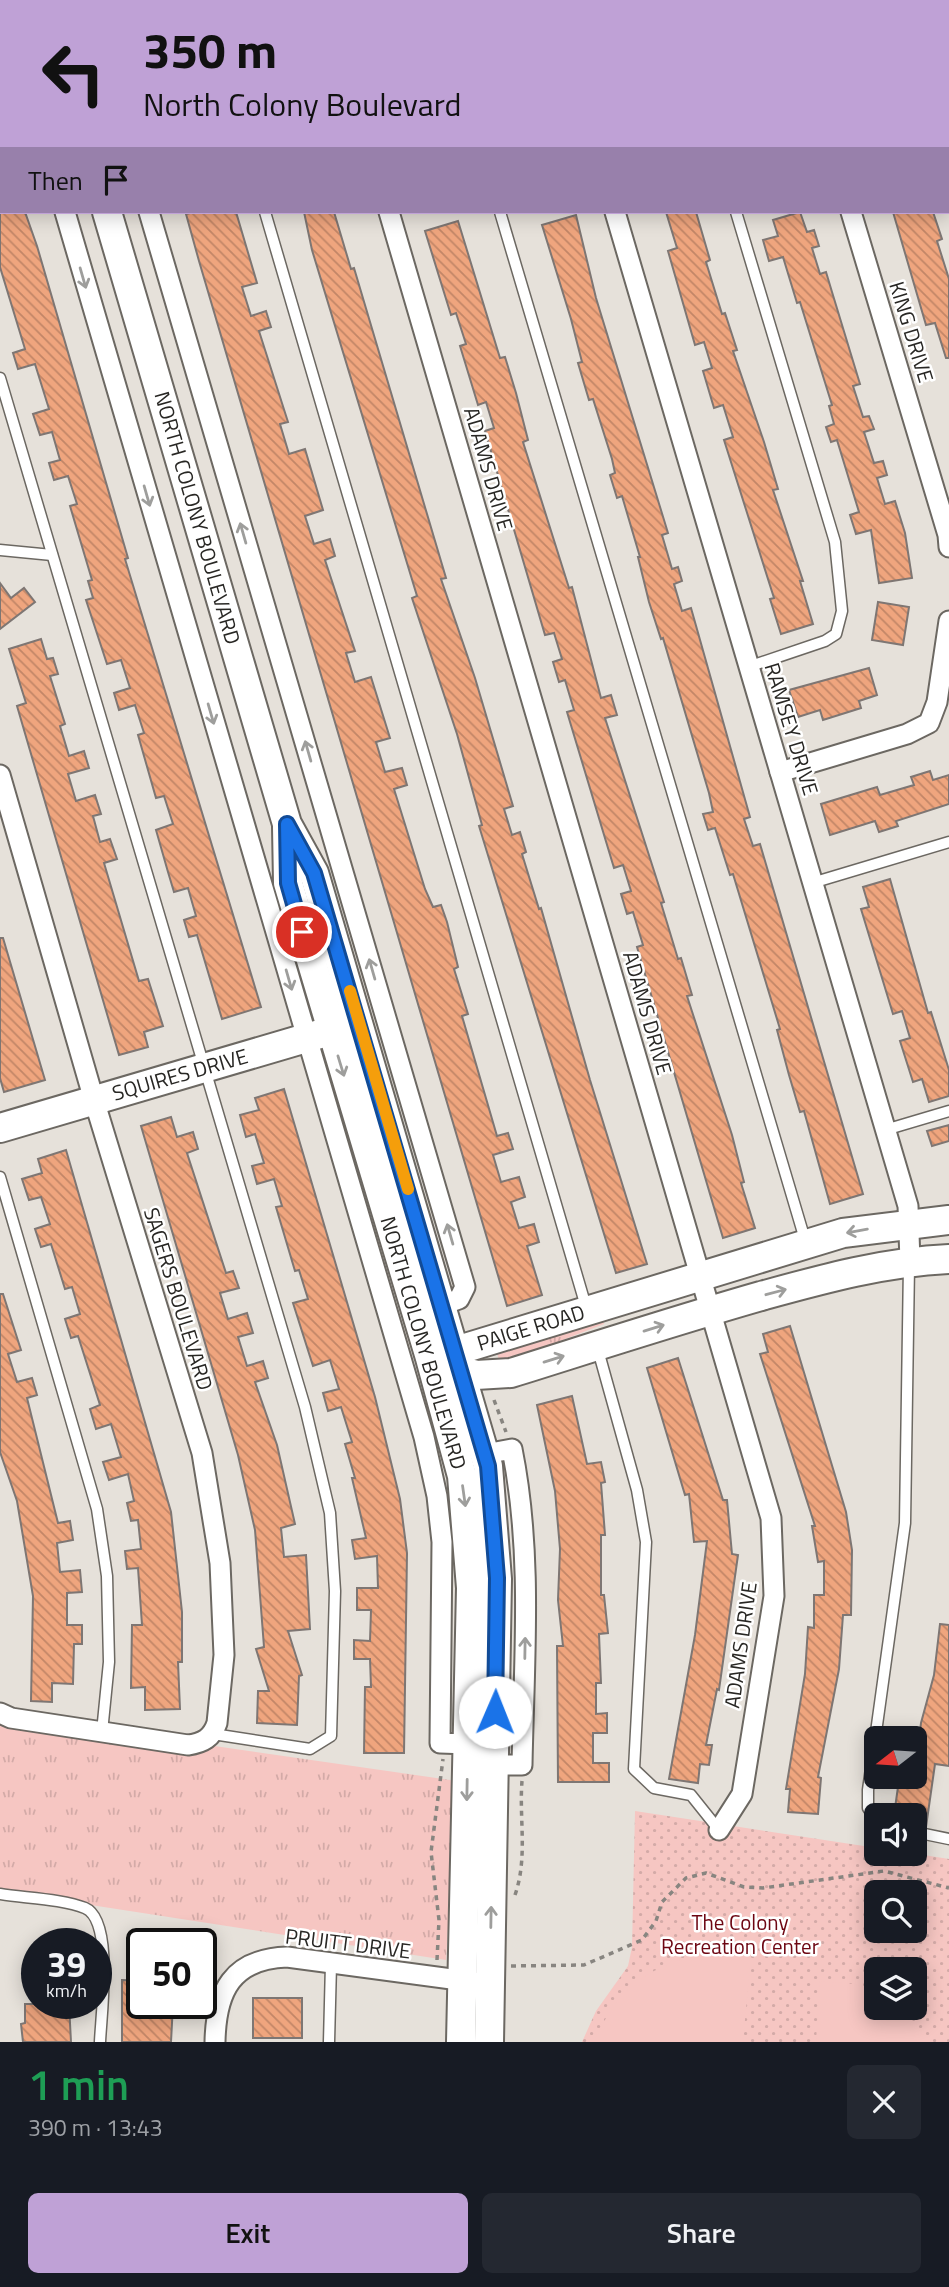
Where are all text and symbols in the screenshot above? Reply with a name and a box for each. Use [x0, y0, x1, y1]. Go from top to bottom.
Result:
text: 350 m [143, 12, 277, 87]
icon: left [28, 28, 119, 119]
text: North Colony Boulevard [143, 80, 461, 128]
text: Then [28, 161, 83, 200]
icon: arrive [97, 161, 135, 199]
one-way arrow [78, 267, 91, 289]
street label: KING DRIVE [881, 277, 943, 386]
street label: NORTH COLONY BOULEVARD [146, 387, 249, 648]
street label: ADAMS DRIVE [456, 403, 522, 534]
one-way arrow [142, 485, 155, 507]
one-way arrow [236, 522, 249, 544]
street label: RAMSEY DRIVE [757, 658, 827, 799]
one-way arrow [205, 703, 218, 725]
one-way arrow [300, 740, 313, 762]
pin [272, 902, 332, 962]
icon: arrive [283, 913, 321, 951]
street label: ADAMS DRIVE [615, 947, 681, 1078]
one-way arrow [365, 958, 378, 980]
one-way arrow [283, 969, 296, 991]
street label: SQUIRES DRIVE [108, 1039, 251, 1109]
one-way arrow [336, 1055, 349, 1077]
street label: SAGERS BOULEVARD [136, 1203, 222, 1394]
street label: NORTH COLONY BOULEVARD [372, 1212, 475, 1473]
one-way arrow [443, 1224, 456, 1246]
one-way arrow [846, 1224, 869, 1238]
one-way arrow [764, 1285, 787, 1298]
street label: PAIGE ROAD [473, 1295, 589, 1359]
one-way arrow [643, 1321, 665, 1333]
one-way arrow [543, 1352, 565, 1365]
one-way arrow [458, 1484, 471, 1507]
street label: ADAMS DRIVE [715, 1580, 765, 1710]
one-way arrow [518, 1637, 531, 1660]
position arrow [458, 1675, 532, 1749]
north arrow [864, 1726, 928, 1788]
map controls [864, 1726, 927, 2020]
one-way arrow [460, 1778, 473, 1801]
button: sound [864, 1803, 927, 1866]
button: search [864, 1880, 927, 1943]
one-way arrow [484, 1906, 498, 1929]
park label: The Colony Recreation Center [661, 1906, 819, 1962]
street label: PRUITT DRIVE [284, 1919, 413, 1967]
speed limit sign: 50 [126, 1928, 217, 2019]
text: 39 [47, 1937, 86, 1991]
button: layers [864, 1957, 927, 2020]
text: km/h [46, 1977, 87, 2004]
text: 1 min [28, 2052, 129, 2116]
button: close [847, 2065, 921, 2139]
text: 390 m · 13:43 [28, 2110, 163, 2145]
button: Exit [28, 2193, 468, 2273]
button: Share [482, 2193, 921, 2273]

